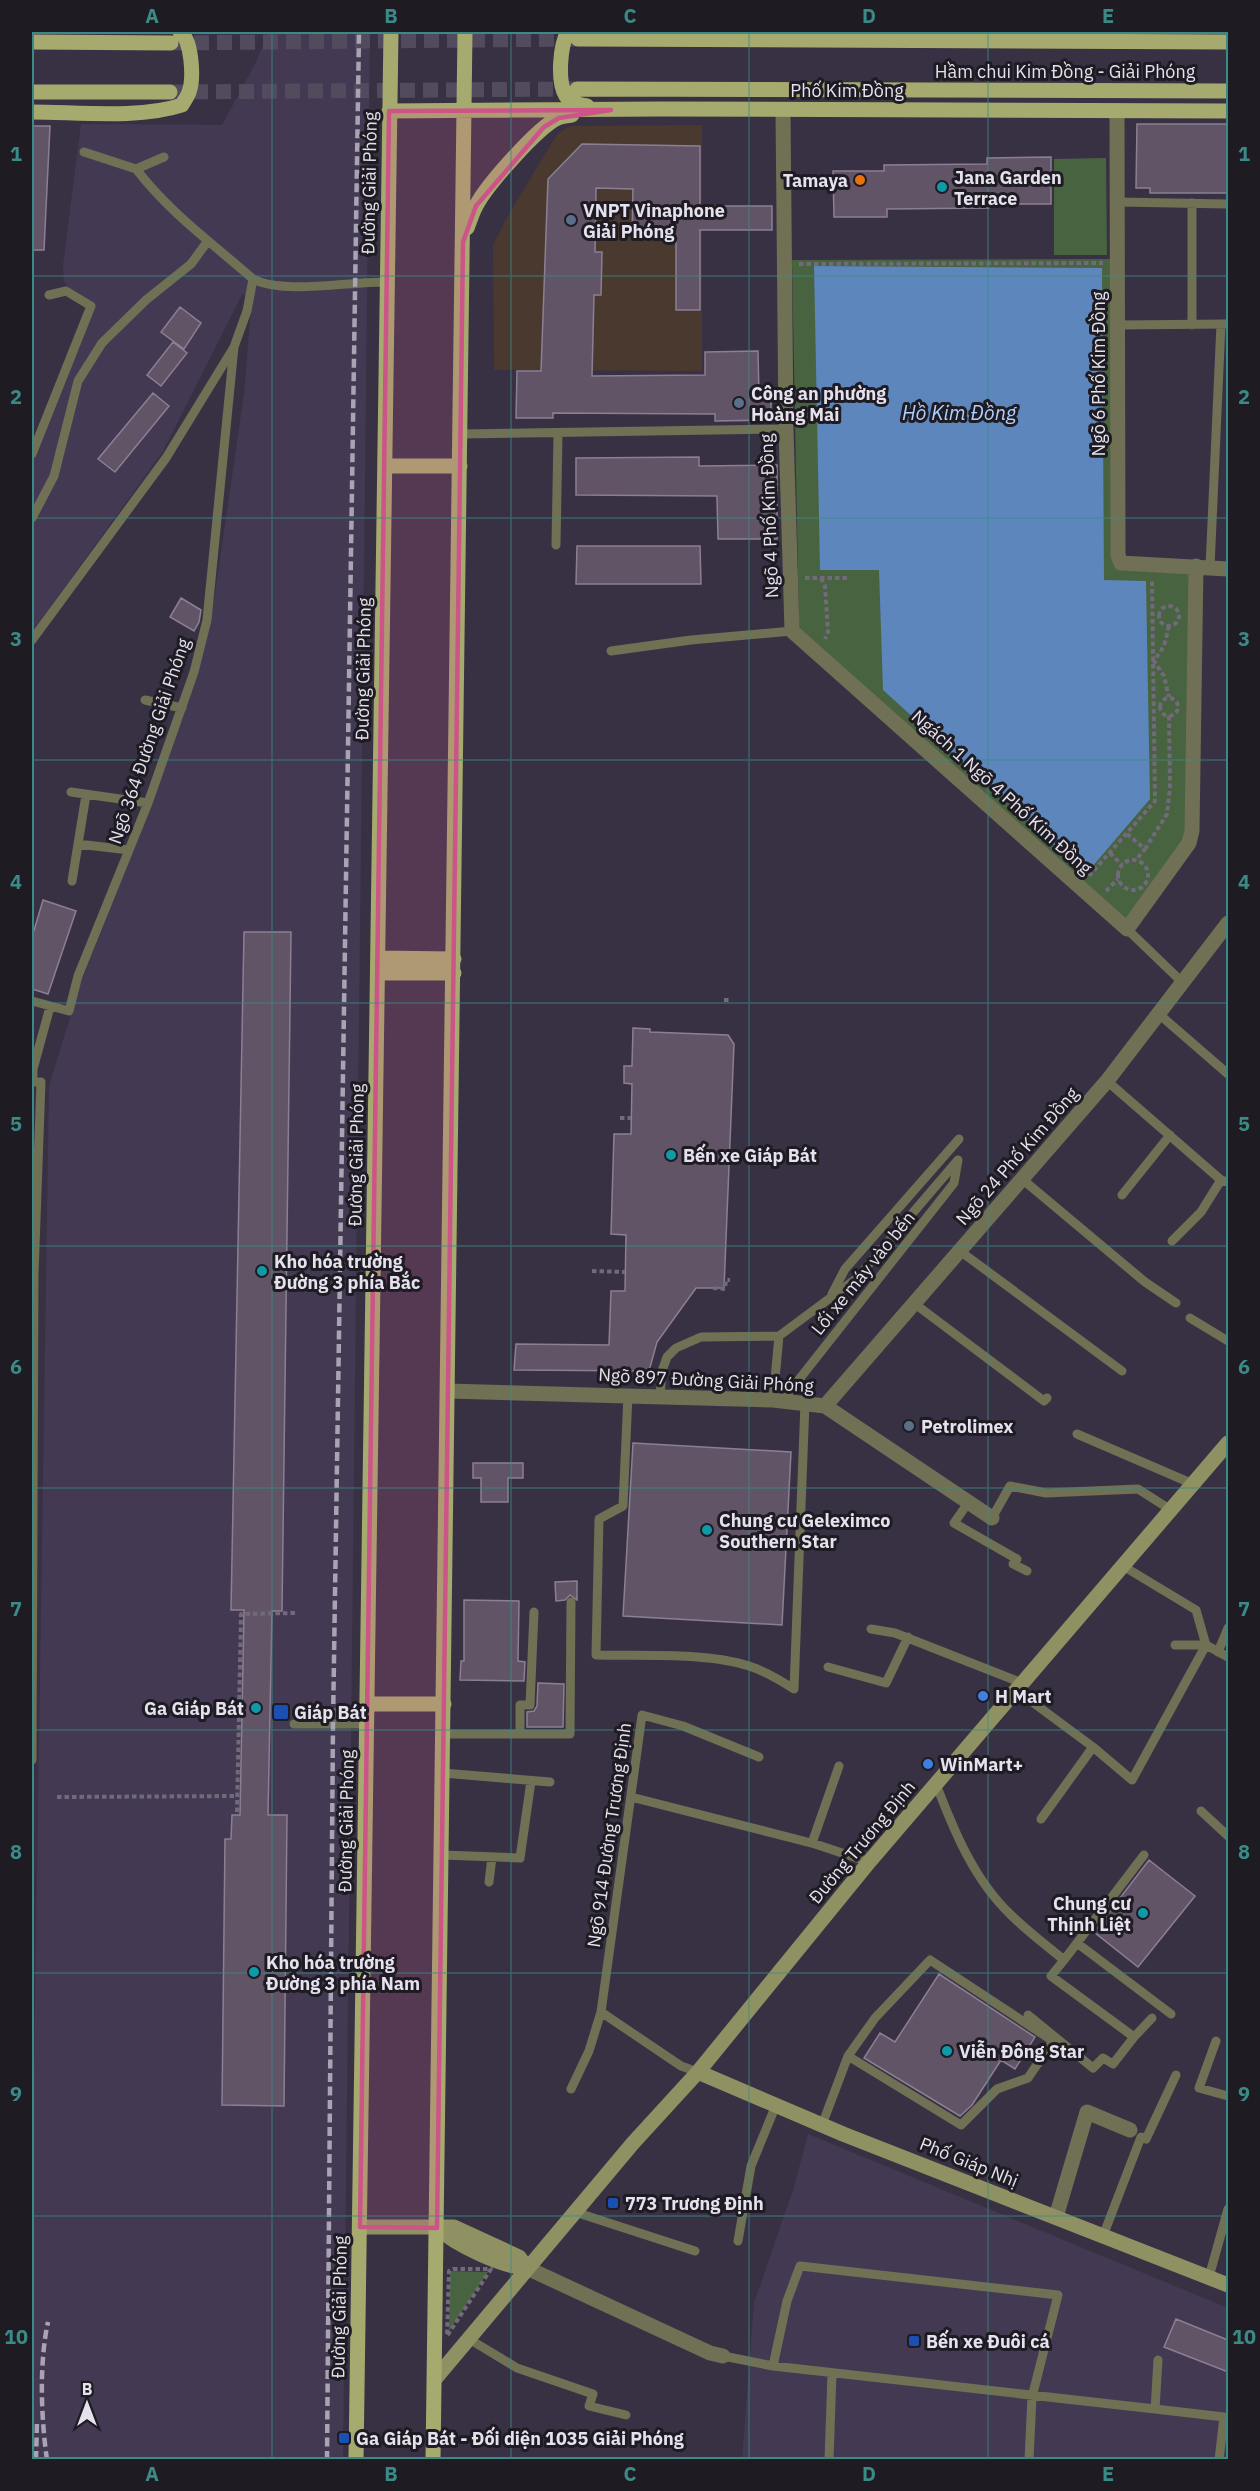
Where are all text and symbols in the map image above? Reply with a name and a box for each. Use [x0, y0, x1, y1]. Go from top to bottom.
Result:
text: A [145, 2, 159, 29]
text: B [384, 2, 398, 29]
text: C [623, 2, 637, 29]
text: D [862, 2, 876, 29]
text: E [1102, 2, 1114, 29]
street label: Hầm chui Kim Đồng - Giải Phóng [935, 60, 1196, 83]
street label: Phố Kim Đồng [790, 79, 904, 102]
street label: Đường Giải Phóng [356, 111, 382, 255]
text: 1 [10, 140, 22, 167]
text: 1 [1238, 140, 1250, 167]
place label: Jana Garden Terrace [954, 166, 1062, 210]
place label: Tamaya [783, 169, 848, 192]
marker: Tamaya [853, 173, 867, 187]
marker: Jana Garden Terrace [935, 180, 949, 194]
place label: VNPT Vinaphone Giải Phóng [583, 199, 725, 243]
marker: VNPT Vinaphone Giải Phóng [564, 213, 578, 227]
street label: Ngõ 6 Phố Kim Đồng [1087, 291, 1110, 456]
place label: Công an phường Hoàng Mai [751, 382, 886, 426]
text: 2 [10, 383, 22, 410]
text: 2 [1238, 383, 1250, 410]
marker: Công an phường Hoàng Mai [732, 396, 746, 410]
water label: Hồ Kim Đồng [902, 399, 1017, 426]
street label: Ngõ 4 Phố Kim Đồng [755, 433, 783, 599]
street label: Đường Giải Phóng [350, 597, 376, 741]
text: 3 [10, 625, 22, 652]
text: 3 [1238, 625, 1250, 652]
street label: Ngõ 364 Đường Giải Phóng [103, 635, 195, 847]
street label: Ngách 1 Ngõ 4 Phố Kim Đồng [907, 705, 1097, 880]
text: 4 [10, 868, 22, 895]
text: 4 [1238, 868, 1250, 895]
street label: Ngõ 24 Phố Kim Đồng [951, 1082, 1084, 1230]
street label: Đường Giải Phóng [343, 1083, 369, 1227]
text: 5 [10, 1110, 22, 1137]
text: 5 [1238, 1110, 1250, 1137]
place label: Bến xe Giáp Bát [683, 1143, 817, 1167]
marker: Bến xe Giáp Bát [664, 1148, 678, 1162]
street label: Lối xe máy vào bến [806, 1207, 920, 1339]
place label: Kho hóa trường Đường 3 phía Bắc [274, 1250, 420, 1294]
marker: Kho hóa trường Đường 3 phía Bắc [255, 1264, 269, 1278]
text: 6 [10, 1353, 22, 1380]
text: 6 [1238, 1353, 1250, 1380]
street label: Ngõ 897 Đường Giải Phóng [598, 1363, 815, 1397]
place label: Petrolimex [921, 1415, 1013, 1438]
marker: Petrolimex [902, 1419, 916, 1433]
place label: Chung cư Geleximco Southern Star [719, 1509, 890, 1553]
marker: Chung cư Geleximco Southern Star [700, 1523, 714, 1537]
text: 7 [10, 1595, 22, 1622]
text: 7 [1238, 1595, 1250, 1622]
place label: H Mart [995, 1685, 1052, 1708]
marker: H Mart [976, 1689, 990, 1703]
place label: Ga Giáp Bát [144, 1697, 244, 1720]
marker: Ga Giáp Bát [249, 1701, 263, 1715]
place label: Giáp Bát [294, 1701, 367, 1724]
marker: Giáp Bát [272, 1703, 290, 1721]
street label: Ngõ 914 Đường Trương Định [582, 1721, 636, 1949]
street label: Đường Giải Phóng [333, 1749, 359, 1893]
place label: WinMart+ [940, 1753, 1023, 1776]
marker: WinMart+ [921, 1757, 935, 1771]
street label: Đường Trương Định [804, 1776, 920, 1908]
text: 8 [10, 1838, 22, 1865]
text: 8 [1238, 1838, 1250, 1865]
place label: Chung cư Thịnh Liệt [1047, 1892, 1131, 1936]
marker: Chung cư Thịnh Liệt [1136, 1906, 1150, 1920]
place label: Kho hóa trường Đường 3 phía Nam [266, 1951, 420, 1995]
marker: Kho hóa trường Đường 3 phía Nam [247, 1965, 261, 1979]
place label: Viễn Đông Star [959, 2040, 1084, 2063]
marker: Viễn Đông Star [940, 2044, 954, 2058]
text: 9 [10, 2080, 22, 2107]
text: 9 [1238, 2080, 1250, 2107]
street label: Phố Giáp Nhị [916, 2132, 1022, 2192]
place label: 773 Trương Định [625, 2192, 764, 2215]
marker: 773 Trương Định [606, 2196, 620, 2210]
street label: Đường Giải Phóng [326, 2235, 352, 2379]
text: 10 [4, 2323, 28, 2350]
text: 10 [1232, 2323, 1256, 2350]
place label: Bến xe Đuôi cá [926, 2329, 1050, 2353]
marker: Bến xe Đuôi cá [907, 2334, 921, 2348]
north arrow [57, 2374, 117, 2434]
text: B [82, 2379, 93, 2399]
place label: Ga Giáp Bát - Đối diện 1035 Giải Phóng [356, 2426, 684, 2450]
marker: Ga Giáp Bát - Đối diện 1035 Giải Phóng [337, 2431, 351, 2445]
text: A [145, 2460, 159, 2487]
text: B [384, 2460, 398, 2487]
text: C [623, 2460, 637, 2487]
text: D [862, 2460, 876, 2487]
text: E [1102, 2460, 1114, 2487]

